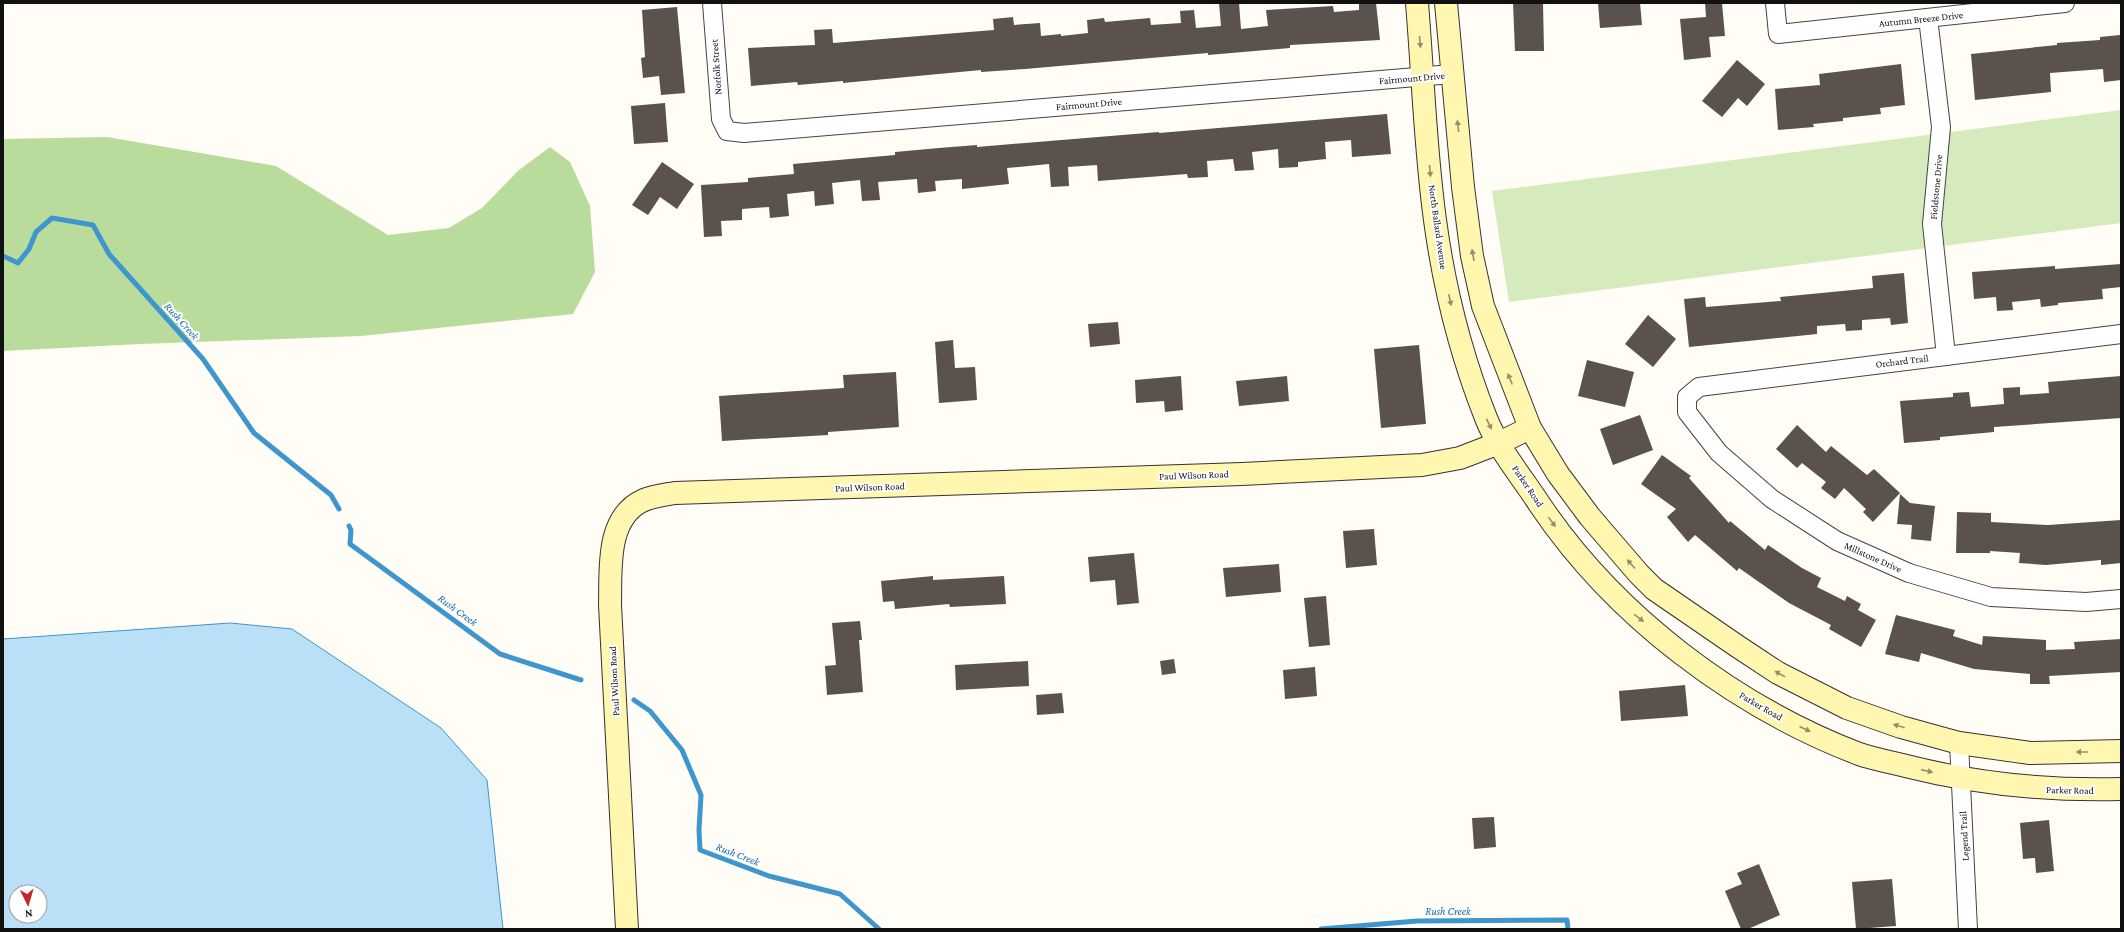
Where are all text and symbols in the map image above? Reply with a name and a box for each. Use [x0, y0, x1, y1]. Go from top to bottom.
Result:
street label: Autumn Breeze Drive [1878, 9, 1964, 29]
one-way arrow [1416, 36, 1423, 48]
street label: Norfolk Street [709, 38, 723, 95]
street label: Fairmount Drive [1379, 70, 1446, 86]
street label: Fairmount Drive [1056, 96, 1123, 112]
one-way arrow [1454, 120, 1461, 132]
street label: Fieldstone Drive [1928, 153, 1944, 220]
one-way arrow [1427, 165, 1434, 177]
street label: North Ballard Avenue [1427, 184, 1449, 271]
one-way arrow [1469, 249, 1475, 261]
one-way arrow [1448, 294, 1454, 306]
water label: Rush Creek [162, 300, 202, 343]
street label: Orchard Trail [1875, 352, 1929, 370]
one-way arrow [1507, 372, 1513, 384]
one-way arrow [1486, 418, 1492, 429]
street label: Parker Road [1510, 463, 1546, 509]
street label: Paul Wilson Road [1159, 468, 1230, 482]
street label: Paul Wilson Road [835, 480, 906, 494]
one-way arrow [1548, 516, 1557, 527]
street label: Millstone Drive [1843, 539, 1904, 575]
one-way arrow [1627, 560, 1636, 569]
water label: Rush Creek [436, 592, 481, 629]
one-way arrow [1634, 614, 1645, 622]
street label: Paul Wilson Road [607, 645, 621, 716]
one-way arrow [1775, 670, 1786, 677]
street label: Parker Road [1738, 689, 1785, 723]
one-way arrow [1893, 723, 1905, 729]
one-way arrow [1799, 727, 1811, 733]
one-way arrow [2075, 749, 2088, 755]
one-way arrow [1921, 769, 1933, 775]
street label: Parker Road [2046, 784, 2095, 796]
street label: Legend Trail [1957, 811, 1971, 861]
water label: Rush Creek [715, 840, 762, 868]
north arrow [8, 884, 48, 924]
water label: Rush Creek [1425, 905, 1472, 917]
text: N [24, 908, 33, 920]

